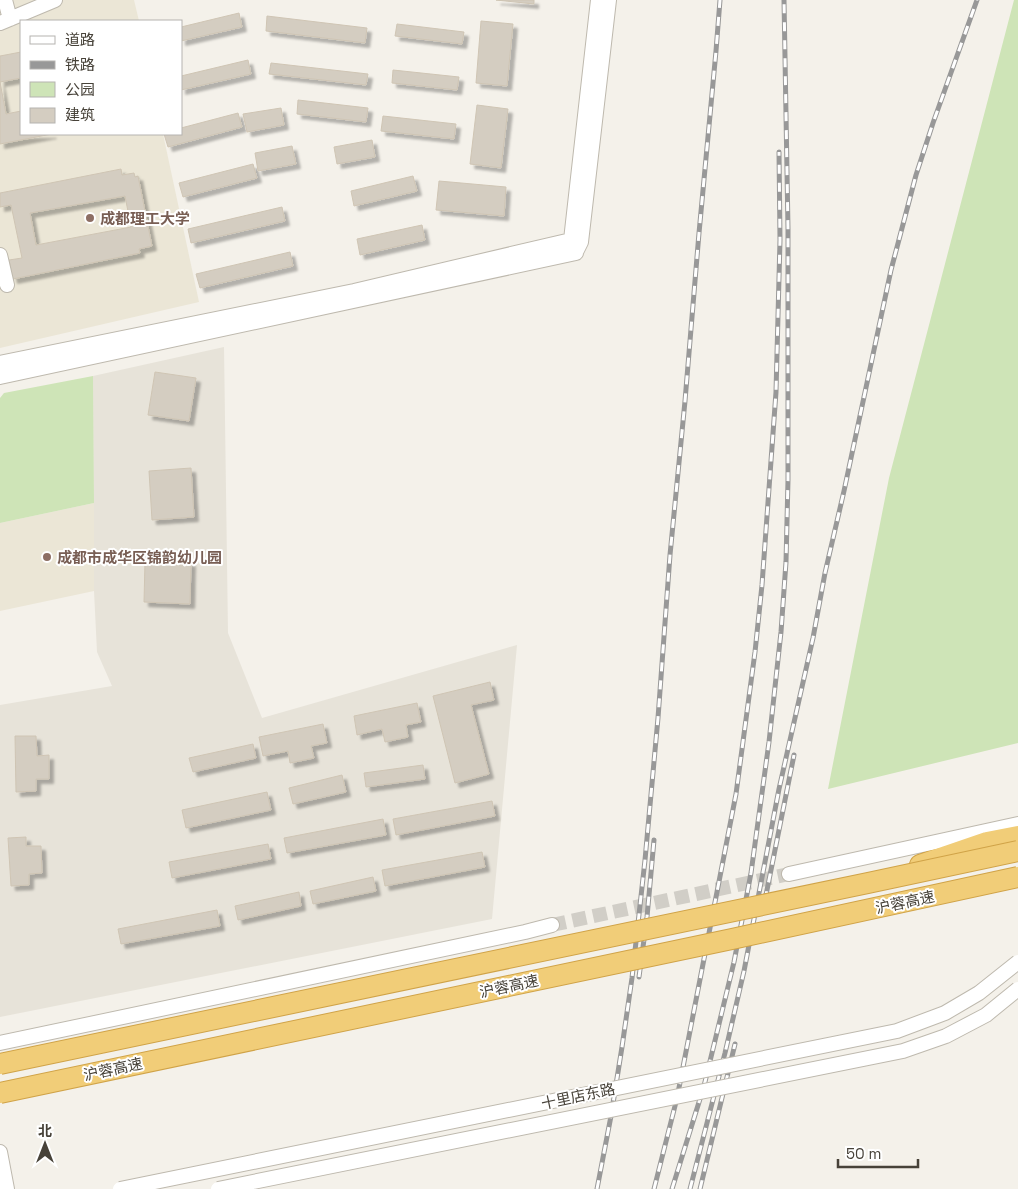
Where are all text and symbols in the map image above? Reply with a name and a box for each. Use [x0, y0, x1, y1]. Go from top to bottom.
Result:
legend [20, 20, 182, 135]
text: 道路 [65, 30, 95, 49]
text: 铁路 [65, 55, 95, 74]
text: 公园 [65, 80, 95, 99]
text: 建筑 [65, 105, 95, 124]
place label: 成都理工大学 [100, 209, 190, 228]
marker: 成都理工大学 [84, 212, 96, 224]
place label: 成都市成华区锦韵幼儿园 [57, 548, 222, 567]
marker: 成都市成华区锦韵幼儿园 [41, 551, 53, 563]
street label: 沪蓉高速 [874, 886, 936, 918]
street label: 沪蓉高速 [478, 970, 540, 1002]
street label: 沪蓉高速 [82, 1053, 144, 1085]
street label: 十里店东路 [539, 1079, 617, 1113]
north arrow [20, 1119, 70, 1169]
text: 北 [38, 1122, 52, 1140]
scale bar [838, 1136, 918, 1168]
text: 50 m [846, 1144, 881, 1163]

